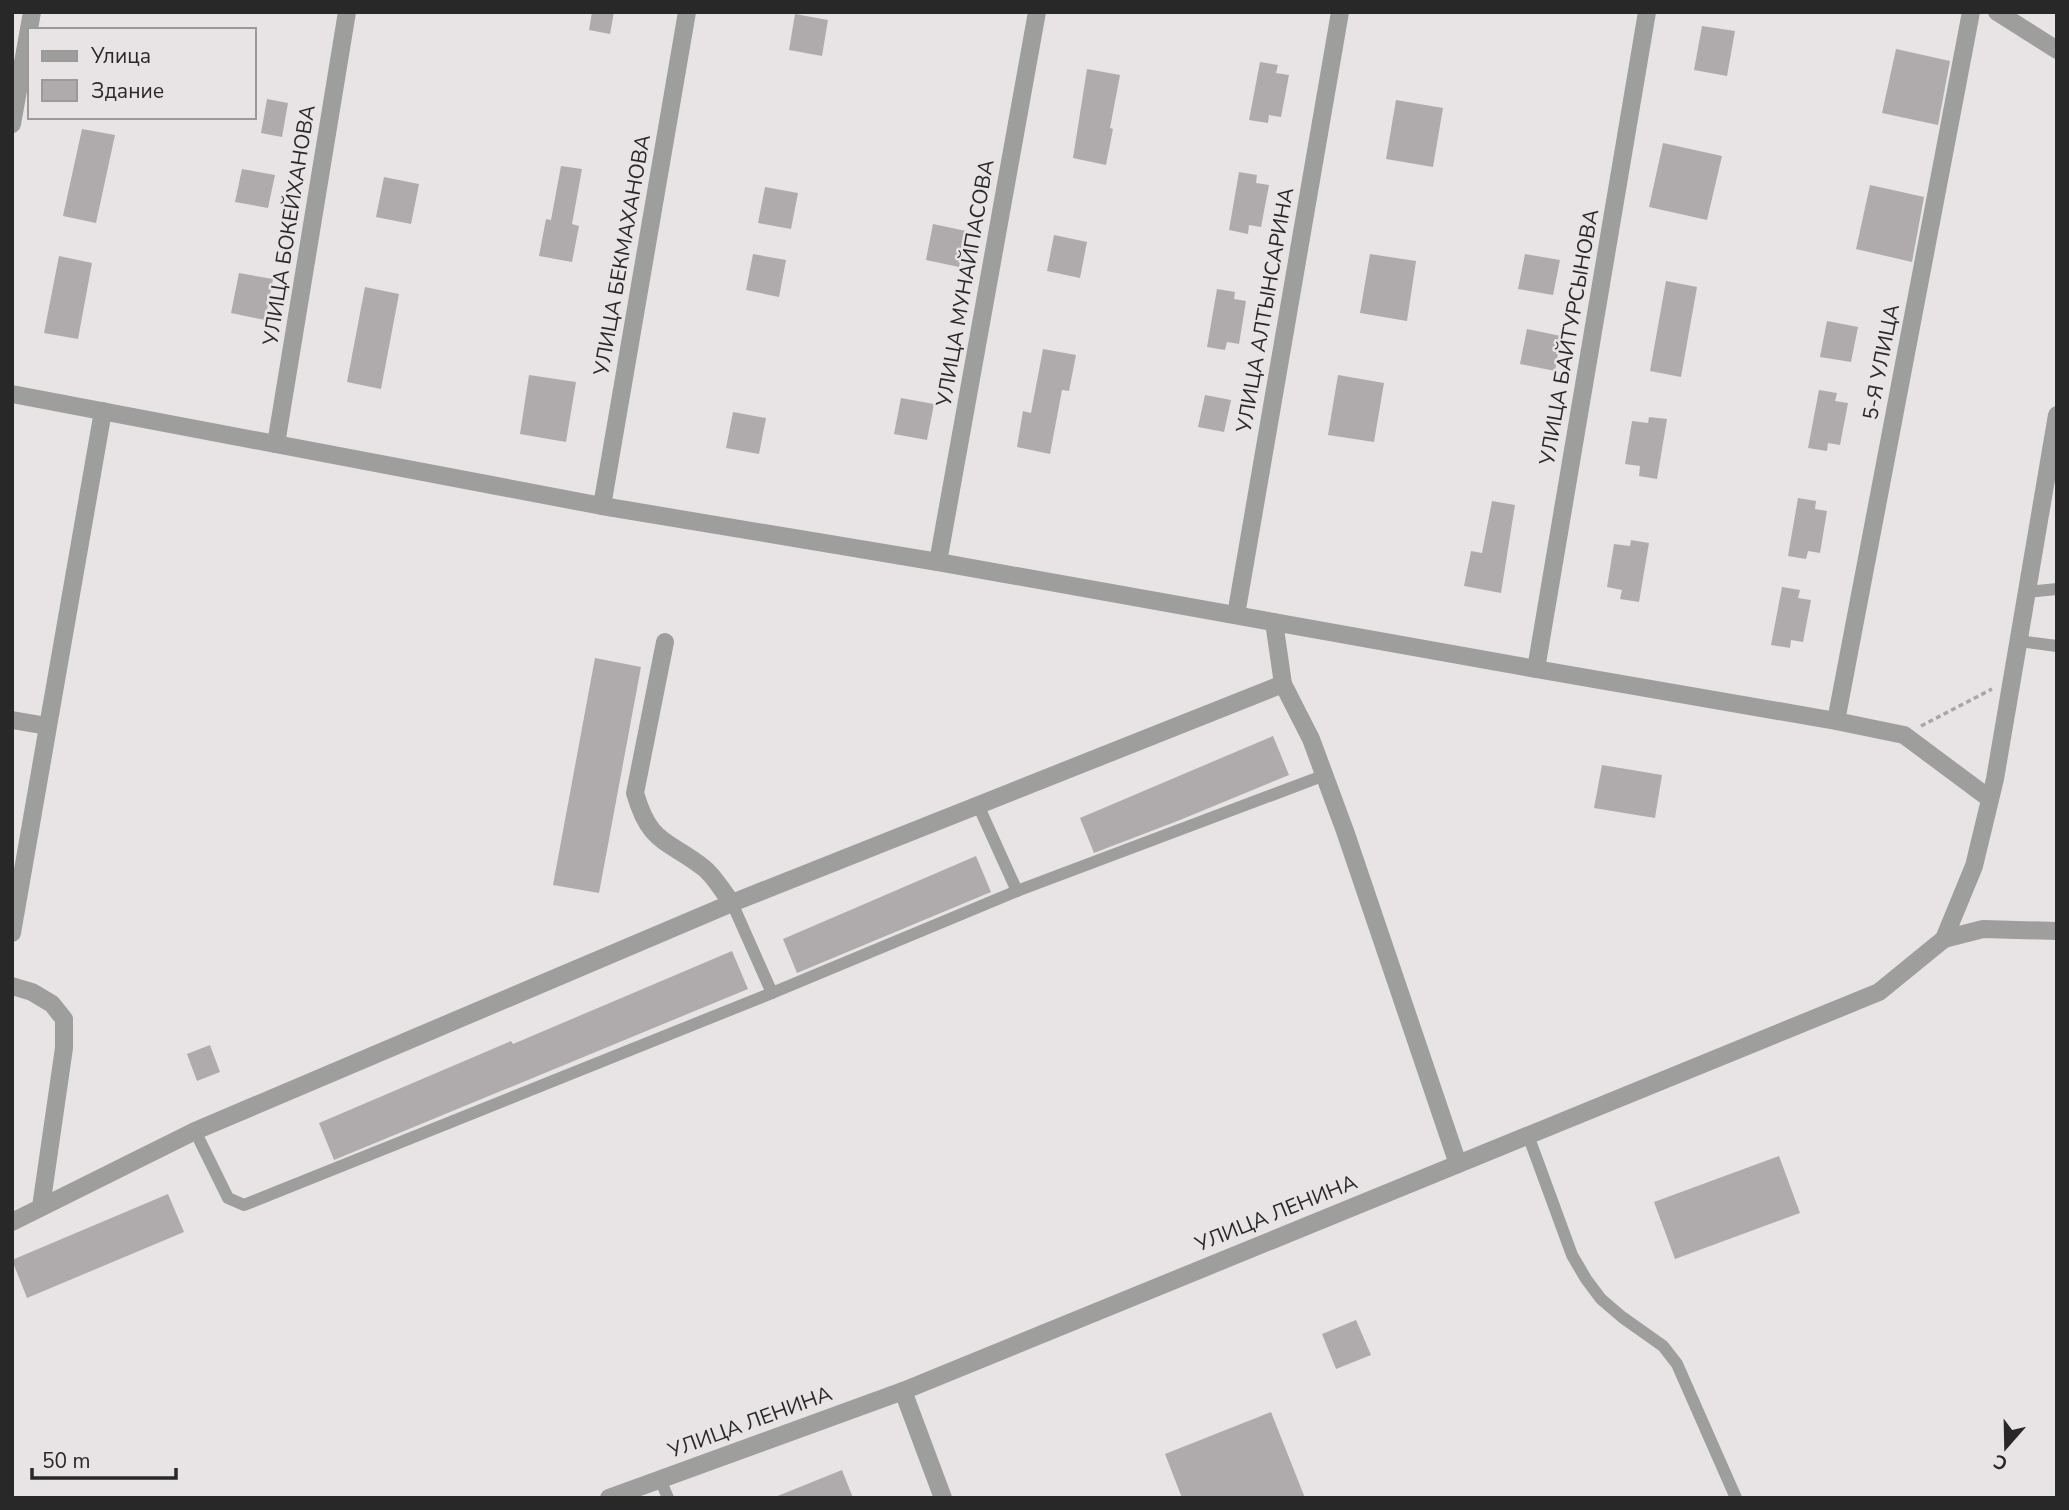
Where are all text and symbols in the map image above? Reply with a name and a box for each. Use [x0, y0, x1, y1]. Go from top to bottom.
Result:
legend [28, 28, 256, 119]
text: Улица [90, 42, 151, 70]
text: Здание [91, 77, 164, 105]
street label: УЛИЦА БОКЕЙХАНОВА [256, 103, 322, 348]
street label: УЛИЦА БЕКМАХАНОВА [587, 132, 657, 379]
street label: УЛИЦА МУНАЙПАСОВА [929, 157, 1001, 410]
street label: УЛИЦА АЛТЫНСАРИНА [1229, 185, 1300, 436]
street label: УЛИЦА БАЙТУРСЫНОВА [1533, 207, 1605, 468]
street label: 5-Я УЛИЦА [1856, 302, 1906, 422]
street label: УЛИЦА ЛЕНИНА [1190, 1168, 1361, 1259]
street label: УЛИЦА ЛЕНИНА [663, 1379, 836, 1465]
north arrow [1971, 1412, 2041, 1482]
scale bar [32, 1436, 175, 1480]
text: 50 m [42, 1447, 91, 1475]
text: С [1990, 1448, 2011, 1476]

